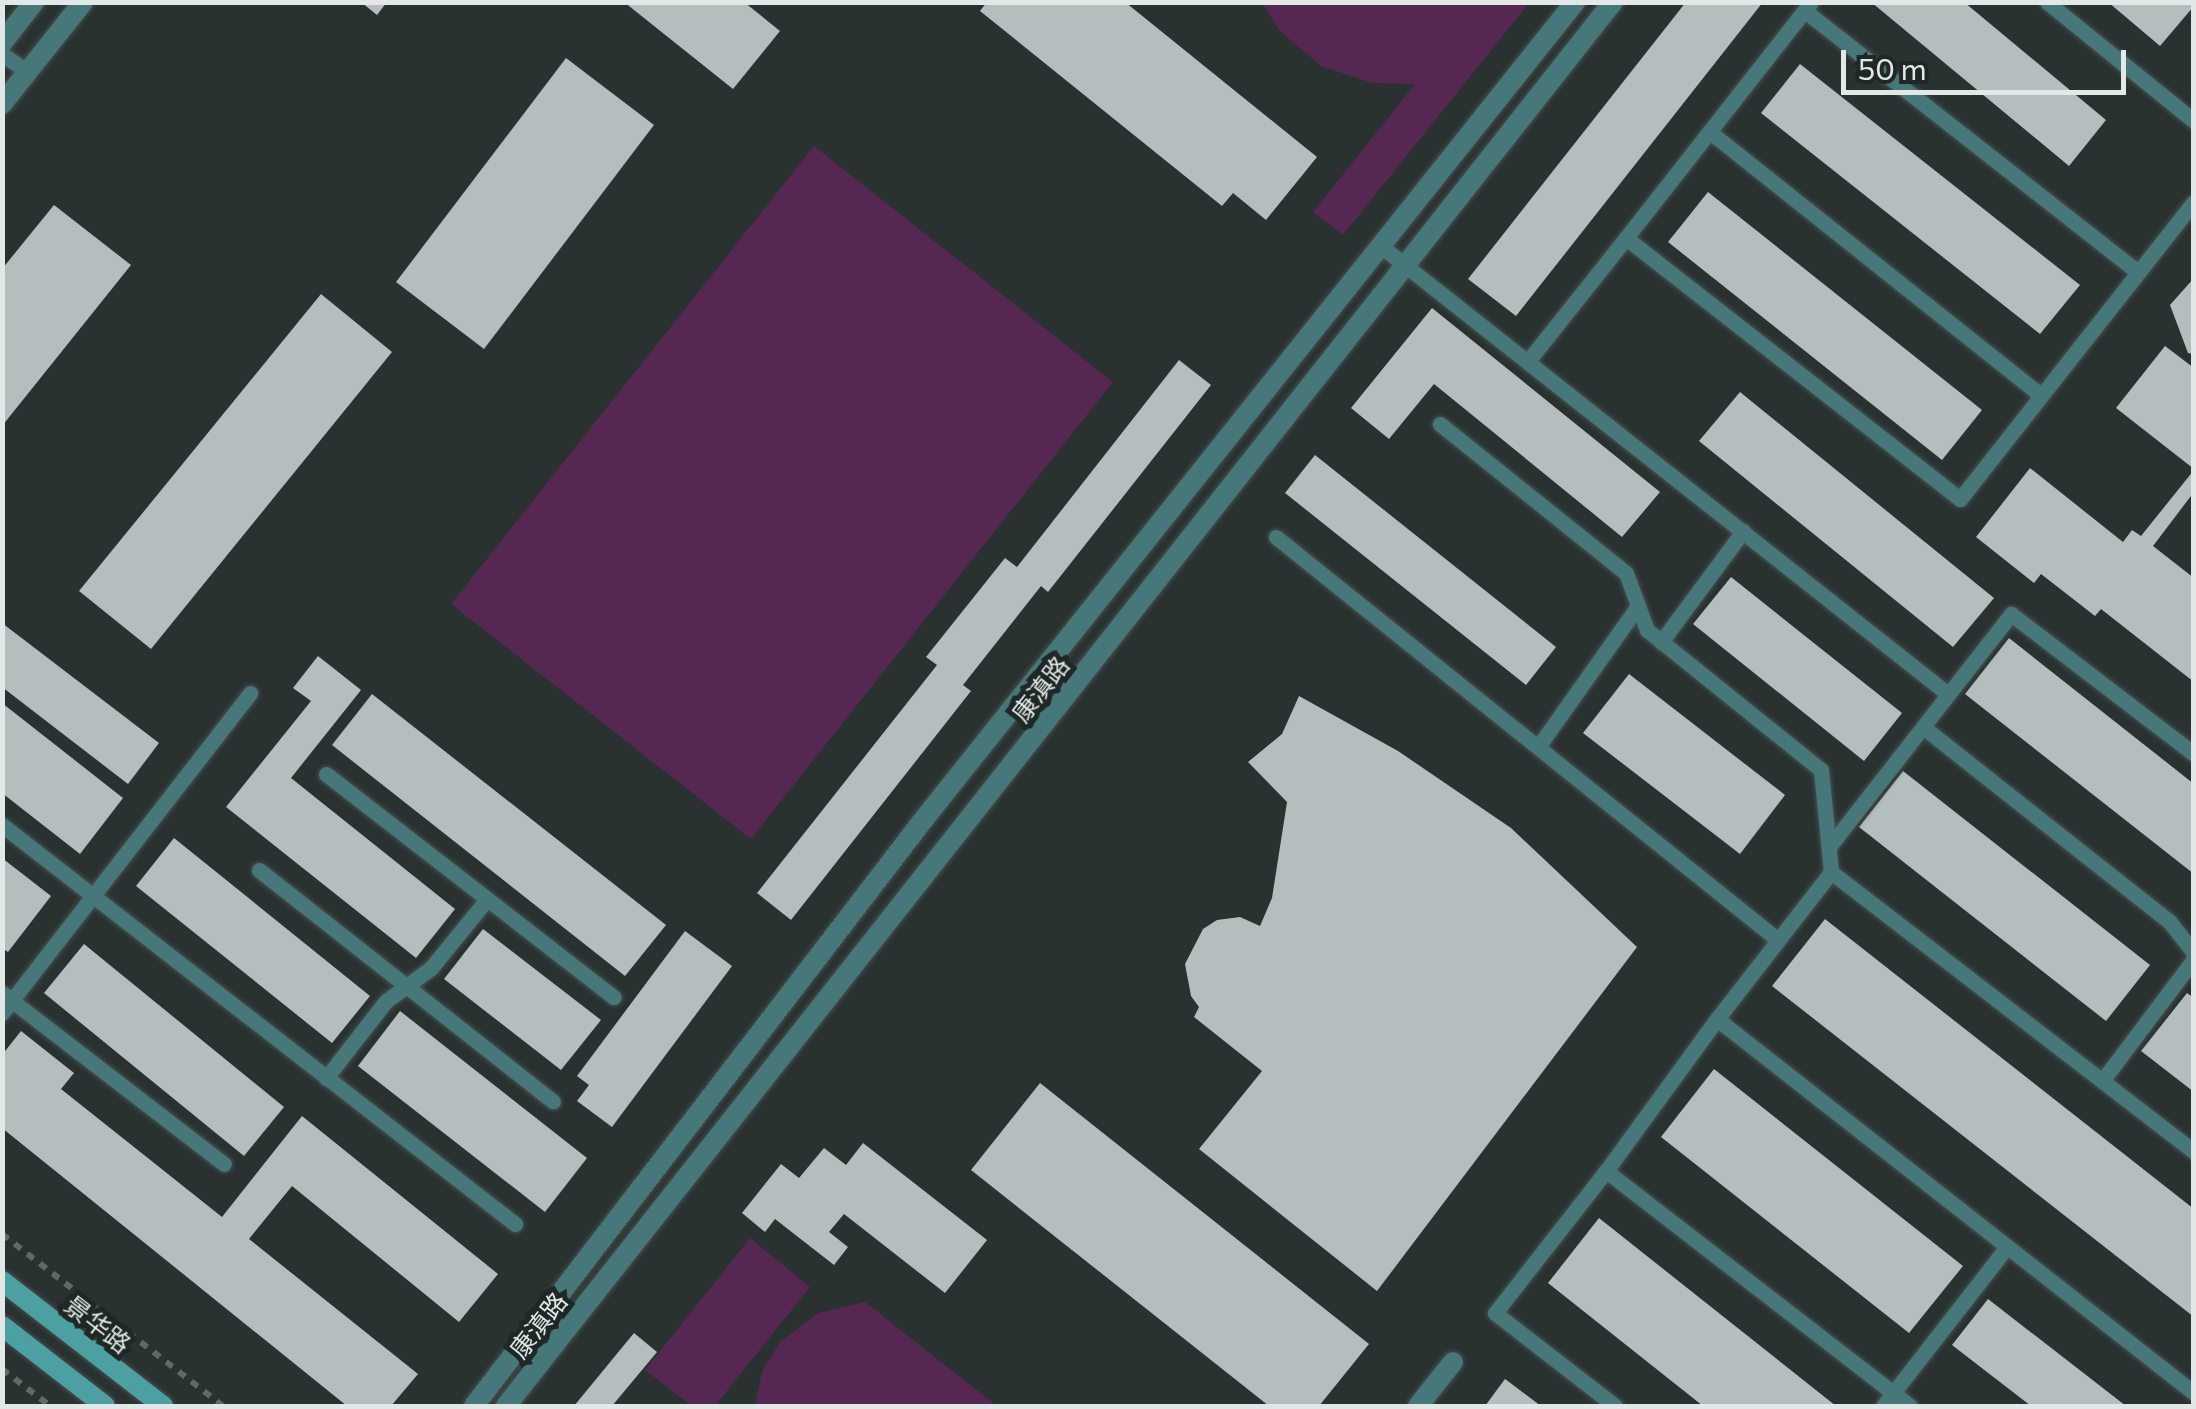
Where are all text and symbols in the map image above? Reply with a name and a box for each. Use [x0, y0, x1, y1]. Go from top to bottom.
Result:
scale bar [1846, 30, 2131, 92]
text: 50 m [1858, 49, 1927, 86]
street label: 康滇路 [1005, 650, 1075, 728]
street label: 康滇路 [503, 1286, 573, 1364]
street label: 景华路 [59, 1289, 137, 1359]

